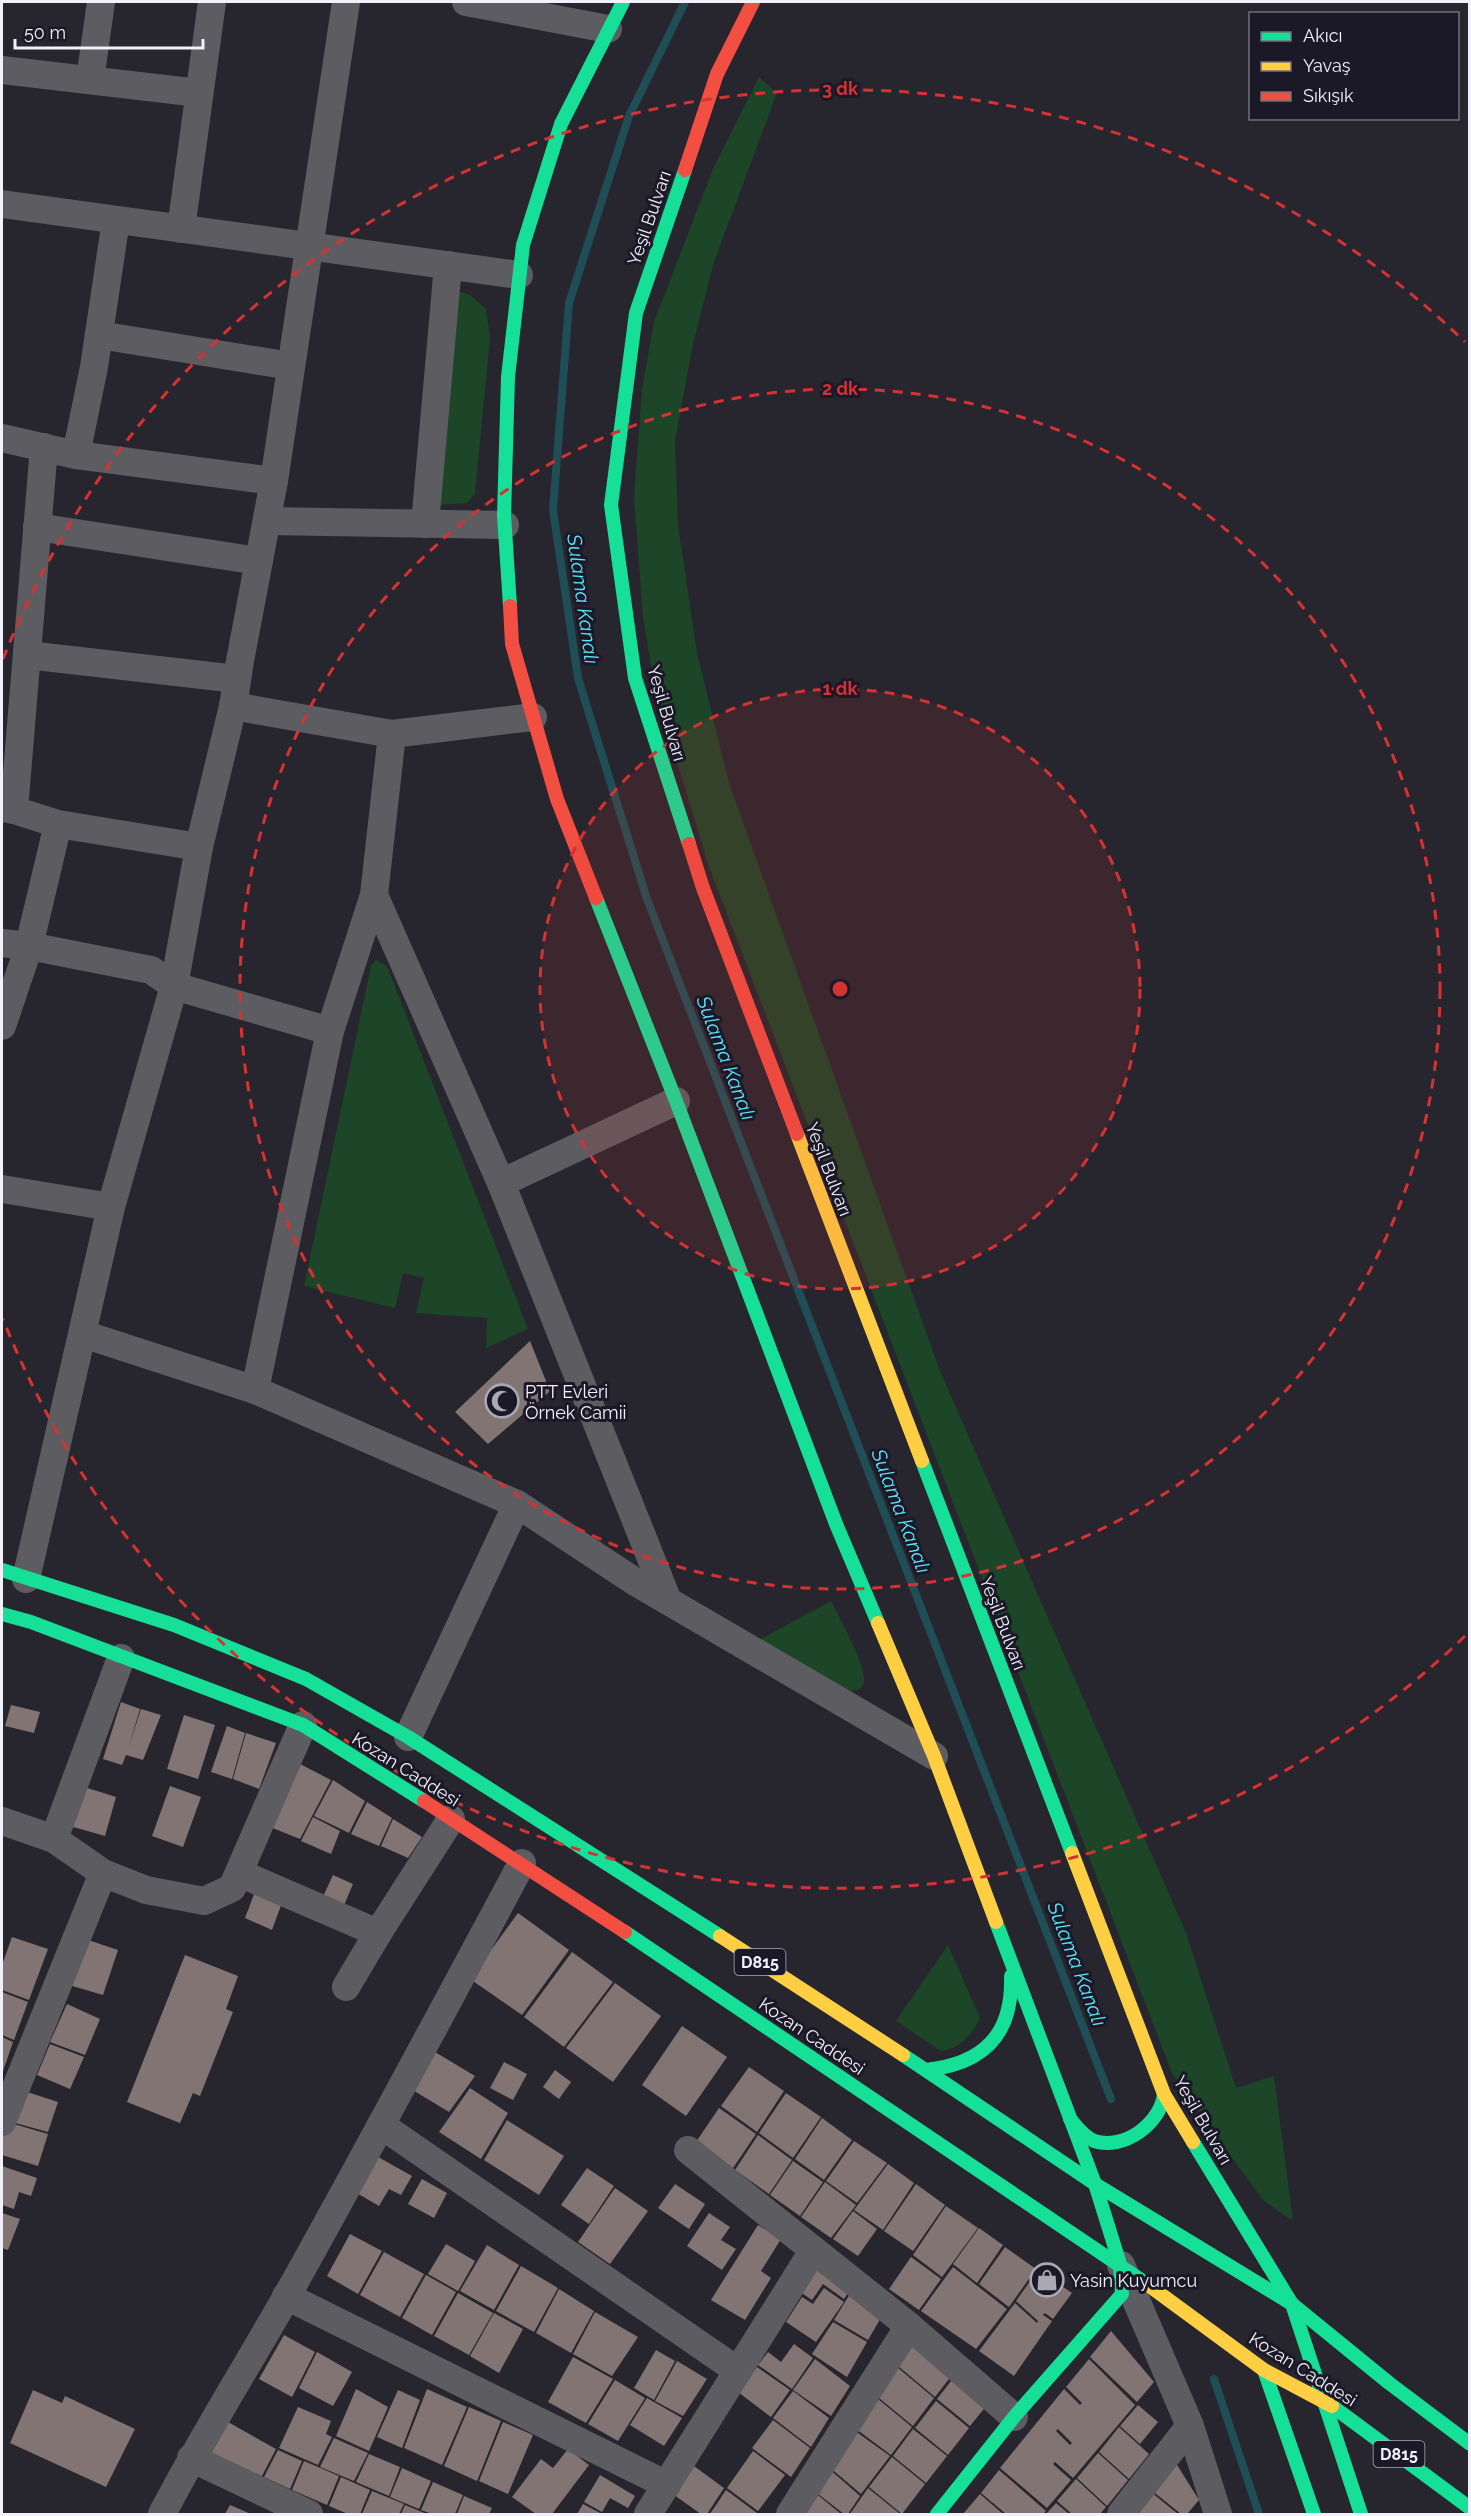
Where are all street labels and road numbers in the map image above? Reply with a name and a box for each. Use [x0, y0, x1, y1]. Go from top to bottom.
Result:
street label: Yeşil Bulvarı [623, 168, 675, 268]
street label: Yeşil Bulvarı [643, 663, 691, 763]
street label: Yeşil Bulvarı [801, 1119, 857, 1219]
street label: Yeşil Bulvarı [975, 1573, 1031, 1673]
street label: Kozan Caddesi [348, 1728, 464, 1810]
road number: D815 [734, 1949, 786, 1975]
street label: Kozan Caddesi [755, 1993, 869, 2079]
street label: Yeşil Bulvarı [1169, 2072, 1237, 2168]
street label: Kozan Caddesi [1245, 2328, 1361, 2410]
road number: D815 [1374, 2441, 1424, 2467]

